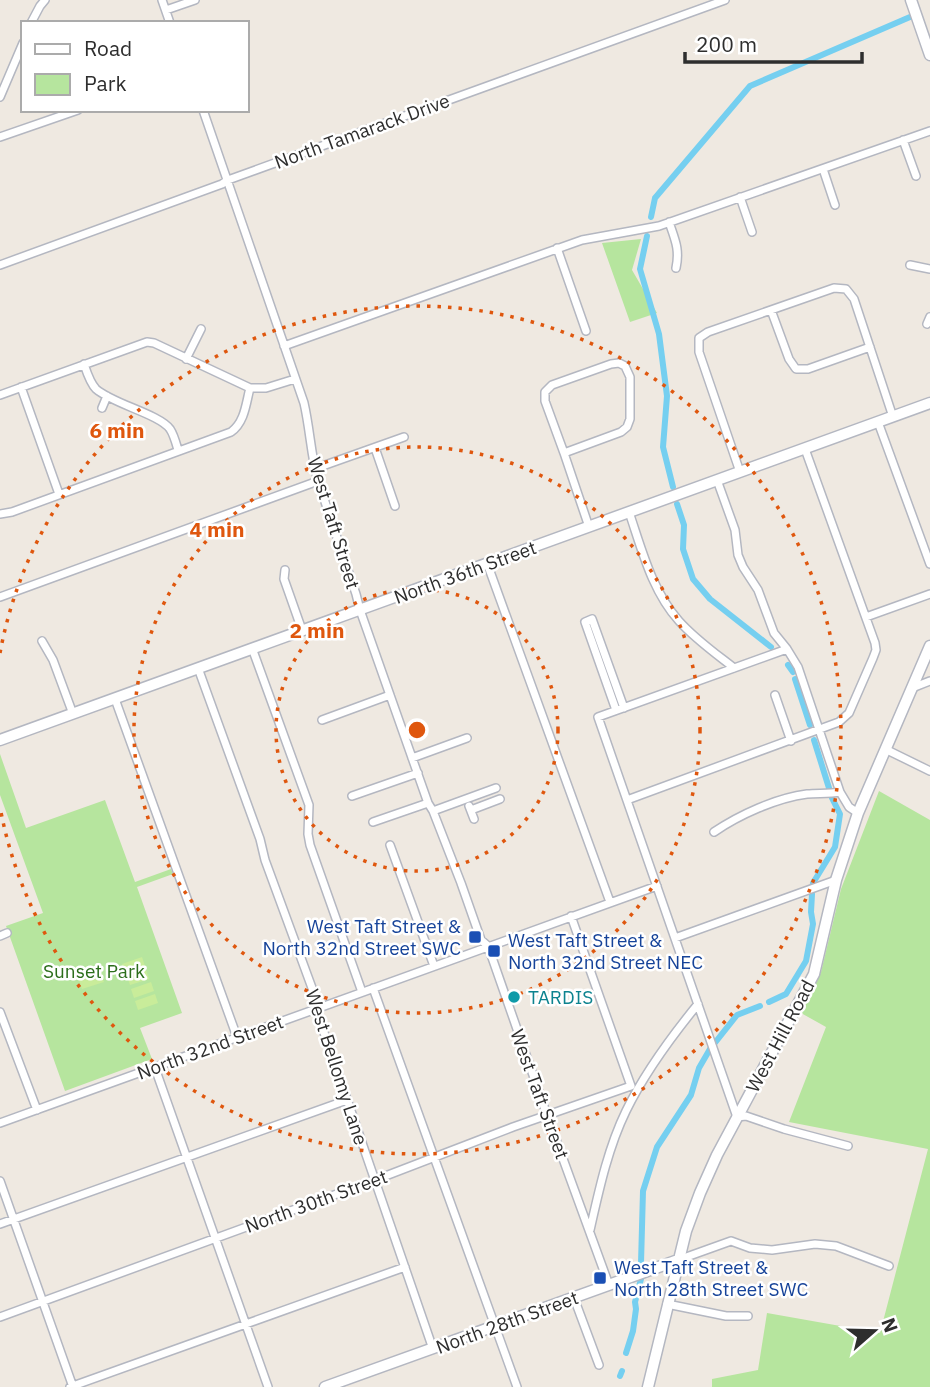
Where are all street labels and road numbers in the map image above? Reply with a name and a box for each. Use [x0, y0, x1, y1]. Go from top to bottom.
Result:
street label: North Tamarack Drive [271, 88, 453, 174]
street label: West Taft Street [303, 454, 365, 592]
street label: North 36th Street [390, 535, 540, 609]
street label: West Hill Road [740, 976, 820, 1096]
street label: West Bellomy Lane [301, 986, 373, 1148]
street label: North 32nd Street [133, 1009, 287, 1085]
street label: West Taft Street [505, 1026, 575, 1162]
street label: North 30th Street [241, 1164, 391, 1238]
street label: North 28th Street [432, 1285, 582, 1359]

